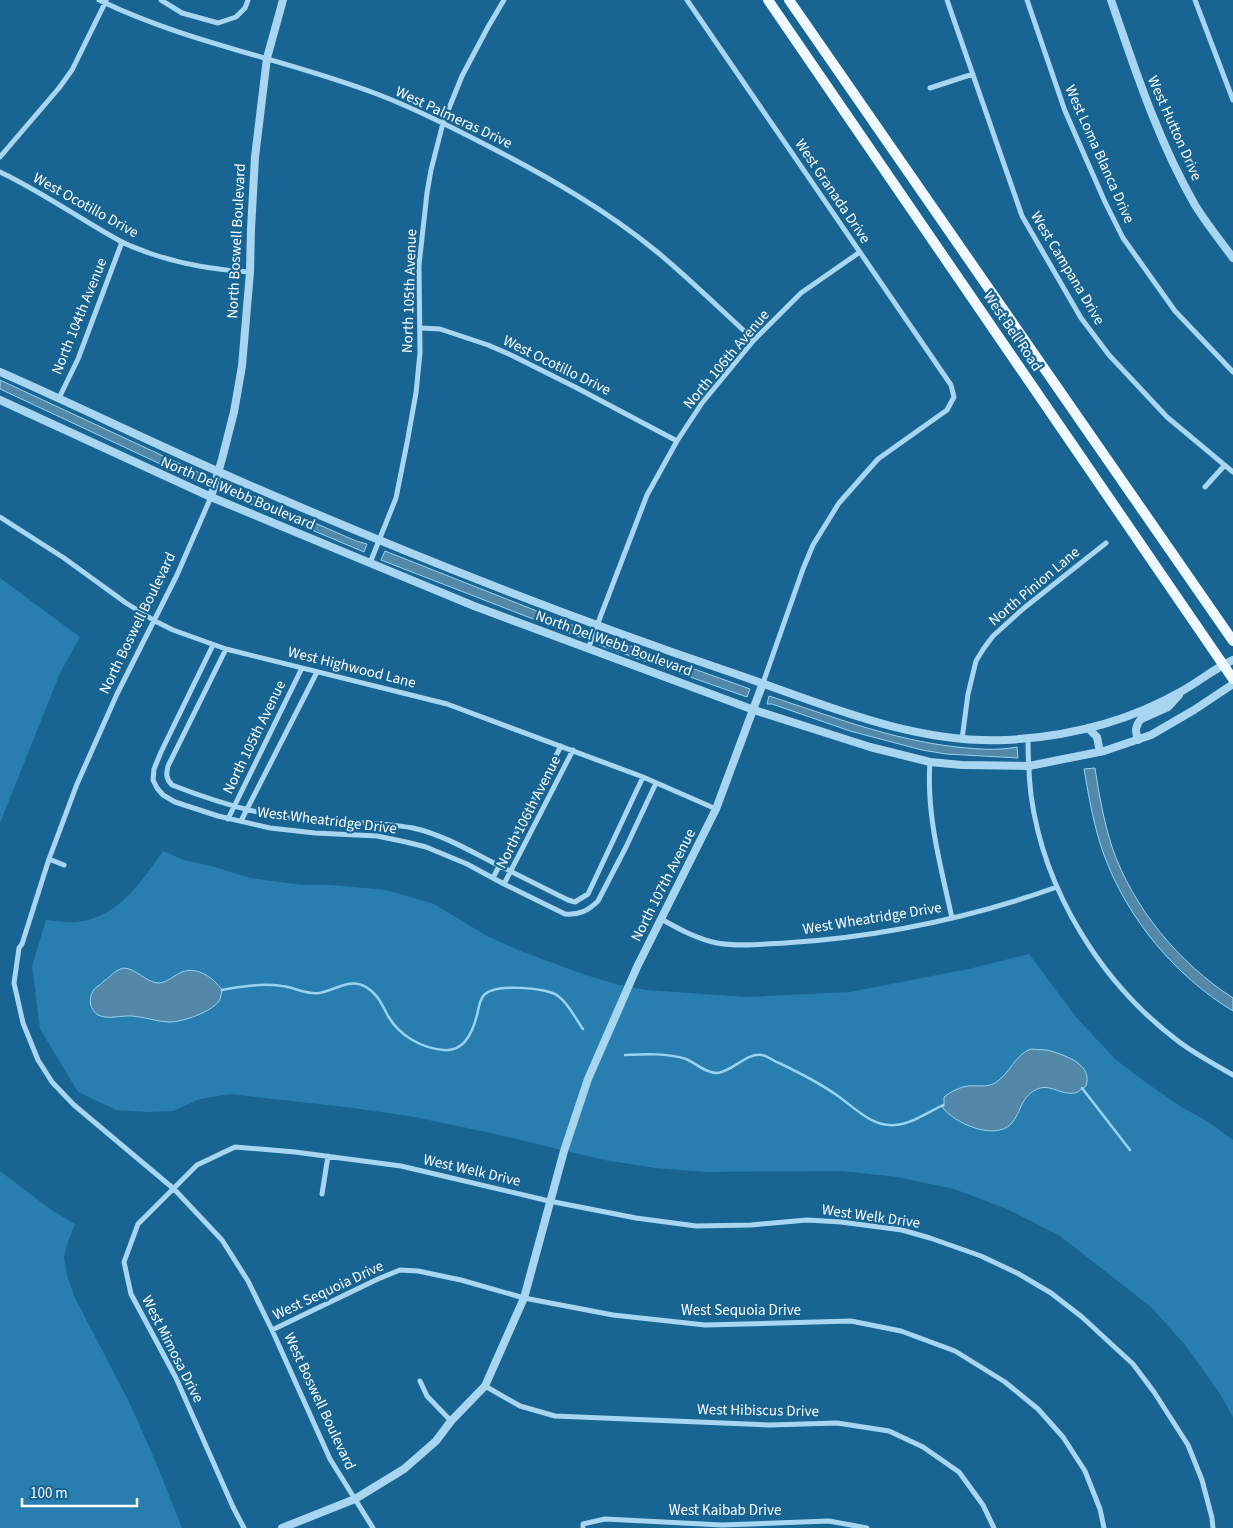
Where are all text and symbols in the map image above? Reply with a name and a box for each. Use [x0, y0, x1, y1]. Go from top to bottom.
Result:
street label: West Hutton Drive [1142, 72, 1207, 184]
street label: West Palmeras Drive [392, 81, 516, 154]
street label: West Loma Blanca Drive [1060, 82, 1140, 227]
street label: West Granada Drive [790, 135, 875, 248]
street label: North Boswell Boulevard [222, 163, 251, 319]
street label: West Ocotillo Drive [29, 168, 142, 243]
street label: West Campana Drive [1025, 208, 1110, 329]
street label: North 105th Avenue [397, 229, 422, 353]
street label: North 104th Avenue [46, 255, 112, 378]
street label: West Bell Road [978, 287, 1047, 375]
street label: North 106th Avenue [678, 305, 774, 414]
street label: West Ocotillo Drive [499, 330, 614, 401]
street label: North Del Webb Boulevard [157, 451, 318, 535]
street label: North Pinion Lane [984, 542, 1084, 631]
street label: North Boswell Boulevard [94, 549, 181, 698]
street label: North Del Webb Boulevard [532, 605, 695, 682]
street label: West Highwood Lane [286, 641, 418, 694]
street label: North 105th Avenue [218, 677, 291, 798]
street label: North 106th Avenue [491, 752, 566, 872]
street label: West Wheatridge Drive [256, 802, 398, 839]
street label: North 107th Avenue [626, 825, 701, 945]
street label: West Wheatridge Drive [801, 897, 943, 940]
street label: West Welk Drive [421, 1149, 523, 1192]
street label: West Welk Drive [820, 1199, 922, 1234]
street label: West Sequoia Drive [269, 1256, 387, 1325]
street label: West Mimosa Drive [136, 1292, 209, 1406]
street label: West Sequoia Drive [681, 1300, 801, 1321]
street label: West Boswell Boulevard [278, 1329, 361, 1473]
street label: West Hibiscus Drive [697, 1399, 819, 1422]
scale bar [22, 1476, 138, 1508]
text: 100 m [30, 1483, 68, 1504]
street label: West Kaibab Drive [669, 1500, 781, 1521]

